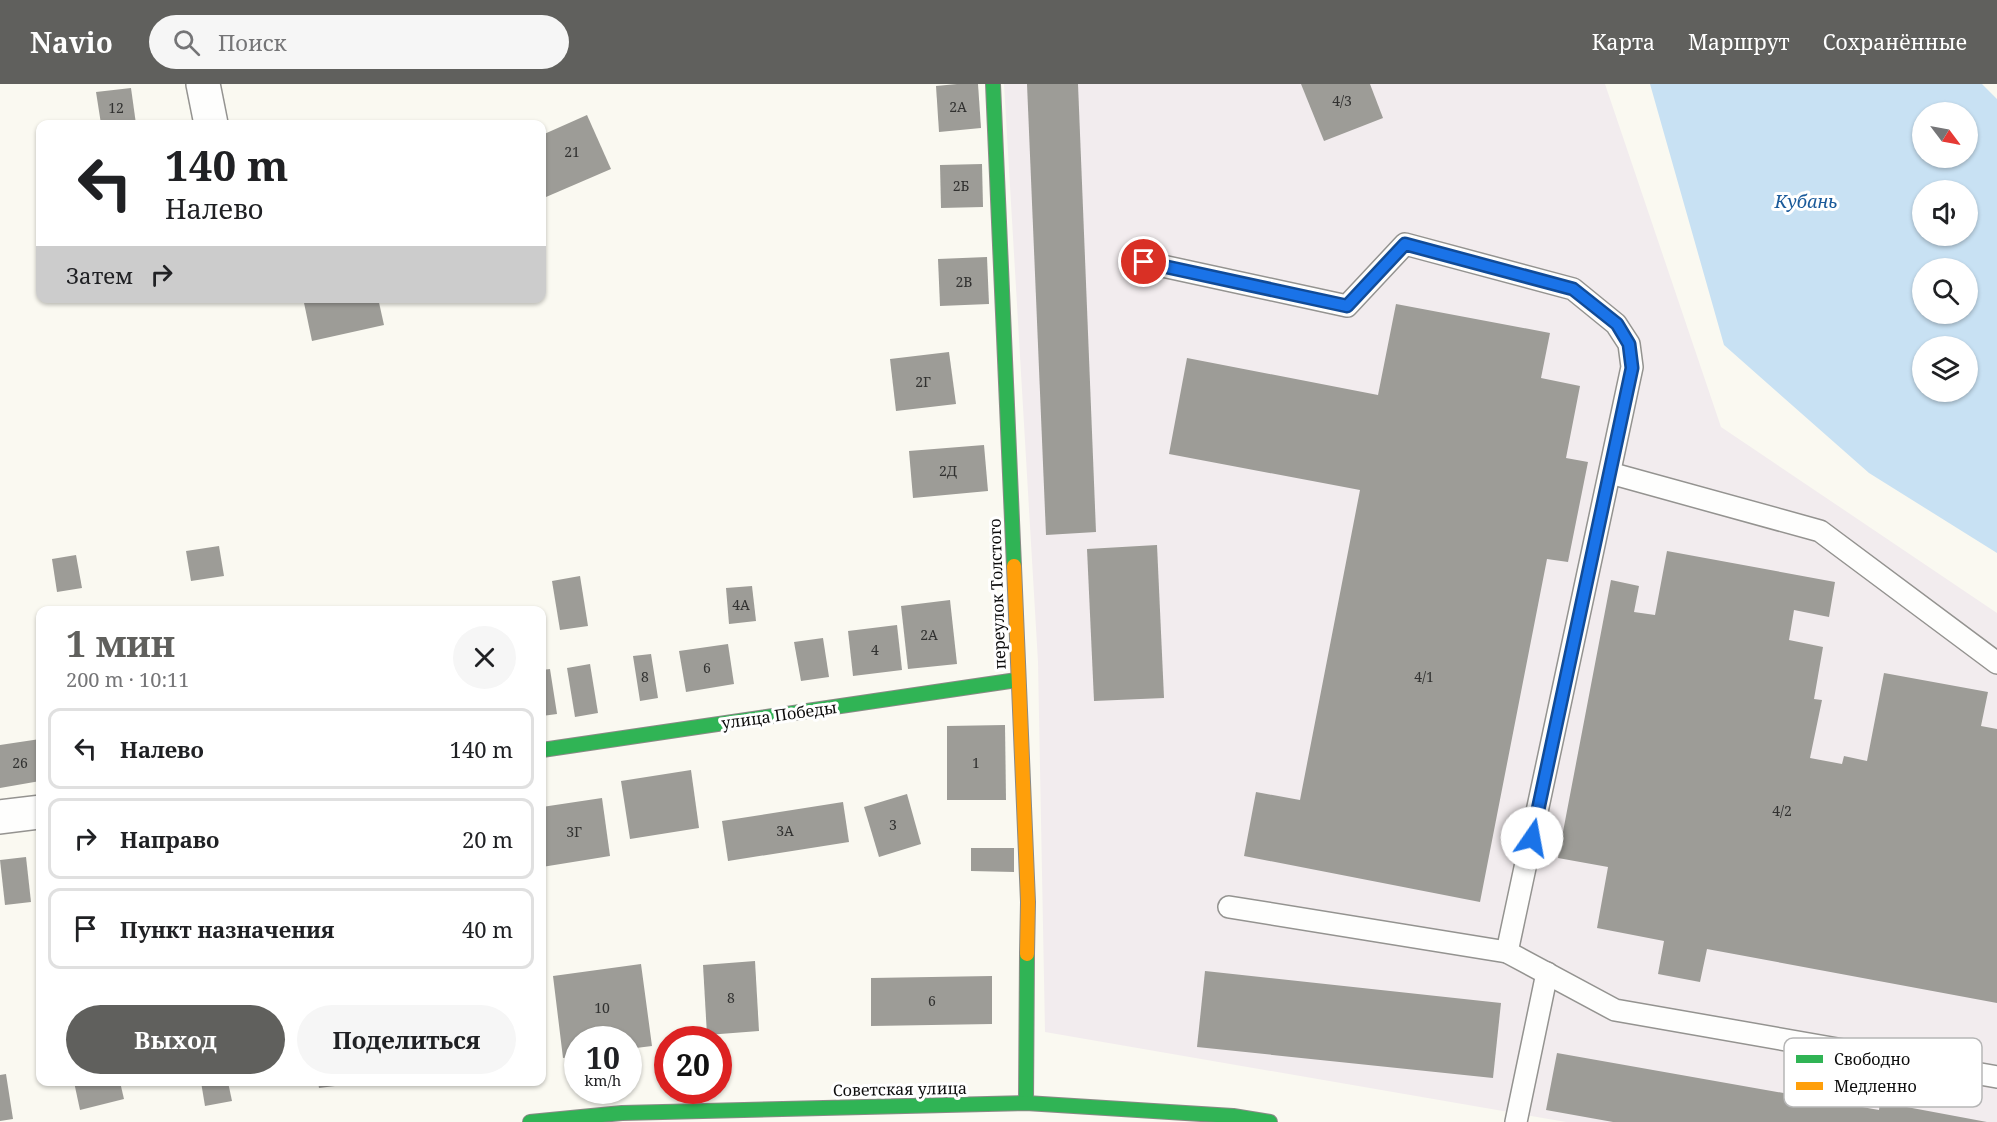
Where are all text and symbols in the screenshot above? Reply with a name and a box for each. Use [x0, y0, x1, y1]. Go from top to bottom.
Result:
search box [149, 15, 569, 69]
text: Navio [30, 23, 113, 61]
icon: search [170, 26, 203, 59]
text: Поиск [218, 27, 287, 57]
text: Карта [1592, 28, 1655, 56]
text: Маршрут [1688, 28, 1790, 56]
text: Сохранённые [1823, 28, 1967, 56]
house number: 4/3 [1332, 91, 1352, 110]
house number: 2А [949, 97, 967, 116]
house number: 12 [108, 98, 124, 117]
north arrow [1912, 102, 1978, 168]
map controls [1912, 102, 1978, 402]
text: 140 m [165, 136, 289, 193]
house number: 21 [564, 142, 580, 161]
icon: left [66, 144, 144, 222]
house number: 2Б [953, 176, 969, 195]
button: sound [1912, 180, 1978, 246]
water label: Кубань [1773, 189, 1838, 213]
text: Налево [165, 190, 263, 227]
pin [1118, 236, 1169, 287]
icon: arrive [1127, 245, 1160, 278]
icon: right [145, 258, 178, 291]
button: search [1912, 258, 1978, 324]
text: Затем [66, 260, 133, 290]
house number: 2В [956, 272, 973, 291]
button: layers [1912, 336, 1978, 402]
house number: 2Г [915, 372, 931, 391]
house number: 2Д [939, 461, 957, 480]
street label: переулок Толстого [983, 518, 1011, 670]
house number: 4А [732, 595, 750, 614]
text: 1 мин [66, 619, 175, 668]
house number: 2А [920, 625, 938, 644]
button: close [453, 626, 516, 689]
house number: 4 [871, 640, 879, 659]
house number: 6 [703, 658, 711, 677]
text: 200 m · 10:11 [66, 666, 189, 693]
house number: 8 [641, 667, 649, 686]
house number: 4/1 [1414, 667, 1434, 686]
street label: улица Победы [720, 696, 838, 734]
icon: left [69, 732, 102, 765]
text: Налево [120, 734, 204, 764]
text: 140 m [450, 734, 513, 764]
house number: 26 [12, 753, 28, 772]
house number: 1 [972, 753, 980, 772]
house number: 4/2 [1772, 801, 1792, 820]
position arrow [1500, 806, 1564, 870]
house number: 3 [889, 815, 897, 834]
house number: 3А [776, 821, 794, 840]
icon: right [69, 822, 102, 855]
house number: 3Г [566, 822, 582, 841]
text: Направо [120, 824, 219, 854]
text: 20 m [462, 824, 513, 854]
icon: arrive [69, 912, 102, 945]
text: Пункт назначения [120, 914, 334, 944]
text: 40 m [462, 914, 513, 944]
house number: 8 [727, 988, 735, 1007]
house number: 6 [928, 991, 936, 1010]
house number: 10 [594, 998, 610, 1017]
button: Выход [66, 1005, 285, 1074]
button: Поделиться [297, 1005, 516, 1074]
speed limit sign: 20 [654, 1026, 732, 1104]
text: 10 [586, 1037, 620, 1078]
legend [1784, 1038, 1982, 1107]
text: Свободно [1834, 1048, 1910, 1070]
text: km/h [585, 1070, 621, 1090]
text: Медленно [1834, 1075, 1917, 1097]
street label: Советская улица [833, 1077, 967, 1101]

